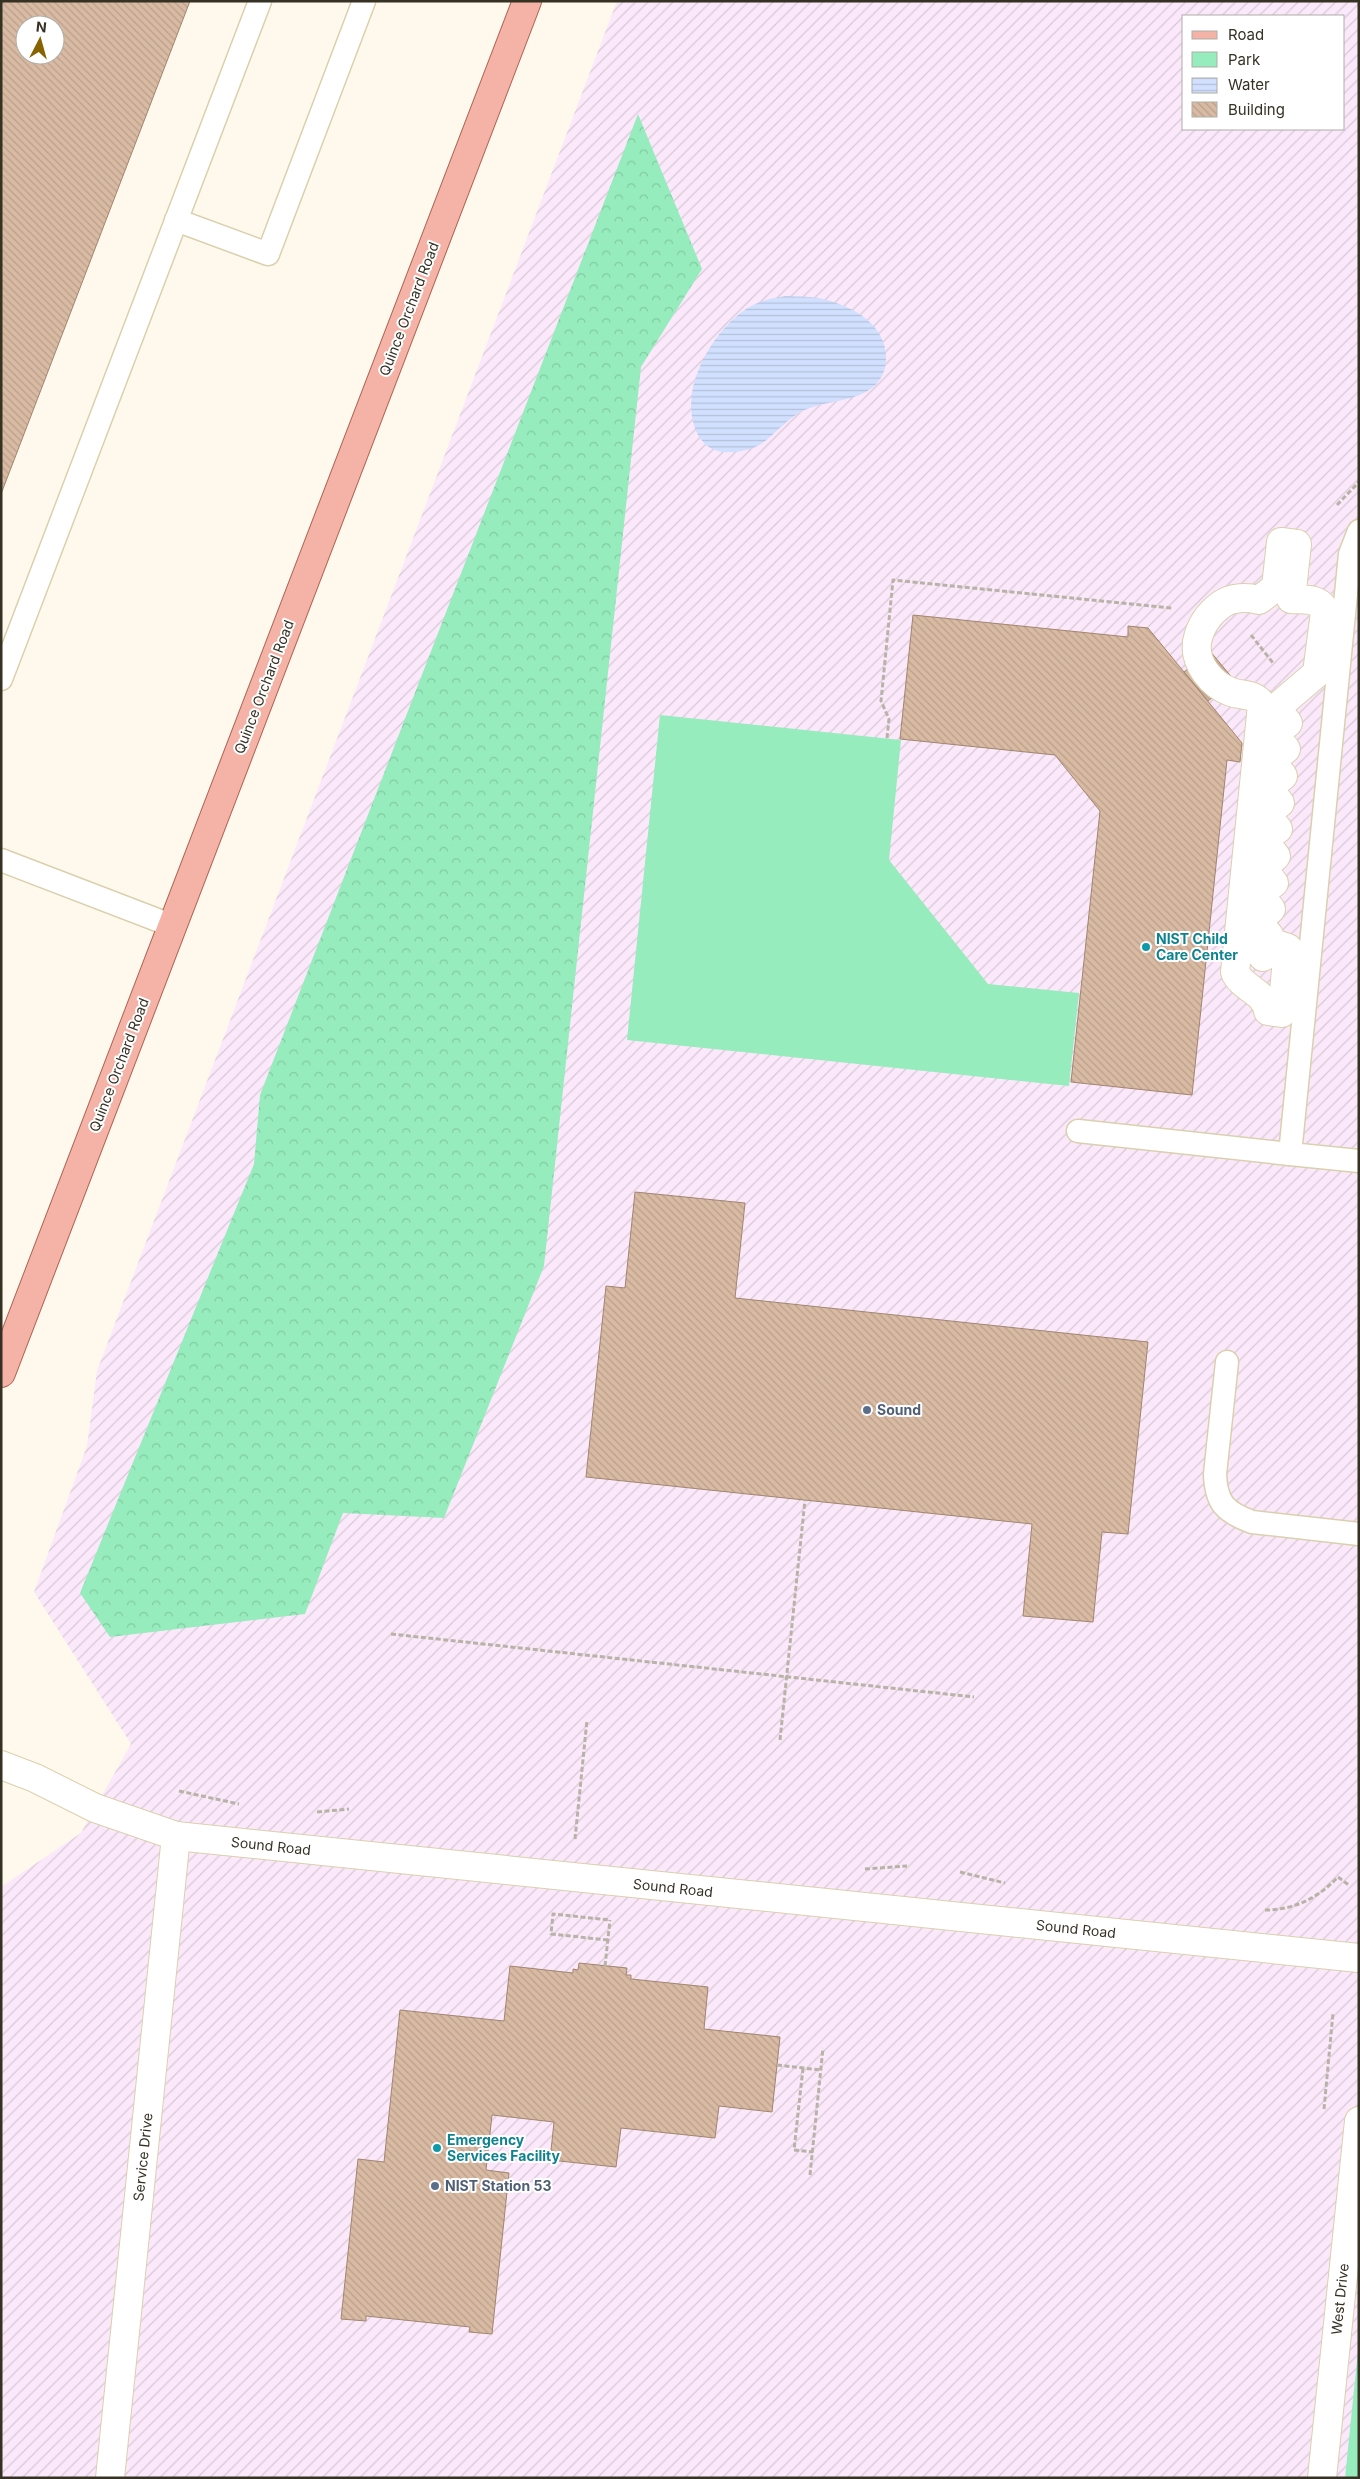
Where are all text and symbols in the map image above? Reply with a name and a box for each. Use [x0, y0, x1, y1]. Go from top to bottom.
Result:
north arrow [15, 15, 65, 65]
legend [1182, 15, 1345, 130]
text: N [35, 18, 48, 36]
text: Road [1228, 25, 1264, 44]
text: Park [1228, 50, 1261, 69]
text: Water [1228, 75, 1270, 94]
text: Building [1228, 100, 1285, 119]
street label: Quince Orchard Road [375, 240, 442, 378]
street label: Quince Orchard Road [230, 618, 297, 756]
place label: NIST Child Care Center [1156, 930, 1238, 963]
marker: NIST Child Care Center [1140, 941, 1152, 953]
street label: Quince Orchard Road [85, 996, 152, 1134]
place label: Sound [877, 1401, 921, 1418]
marker: Sound [861, 1404, 873, 1416]
street label: Sound Road [230, 1833, 312, 1858]
street label: Sound Road [632, 1875, 714, 1900]
street label: Sound Road [1035, 1916, 1117, 1941]
street label: Service Drive [129, 2112, 156, 2202]
place label: Emergency Services Facility [447, 2131, 561, 2164]
marker: Emergency Services Facility [431, 2142, 443, 2154]
place label: NIST Station 53 [445, 2177, 551, 2194]
marker: NIST Station 53 [429, 2180, 441, 2192]
street label: West Drive [1327, 2262, 1352, 2336]

